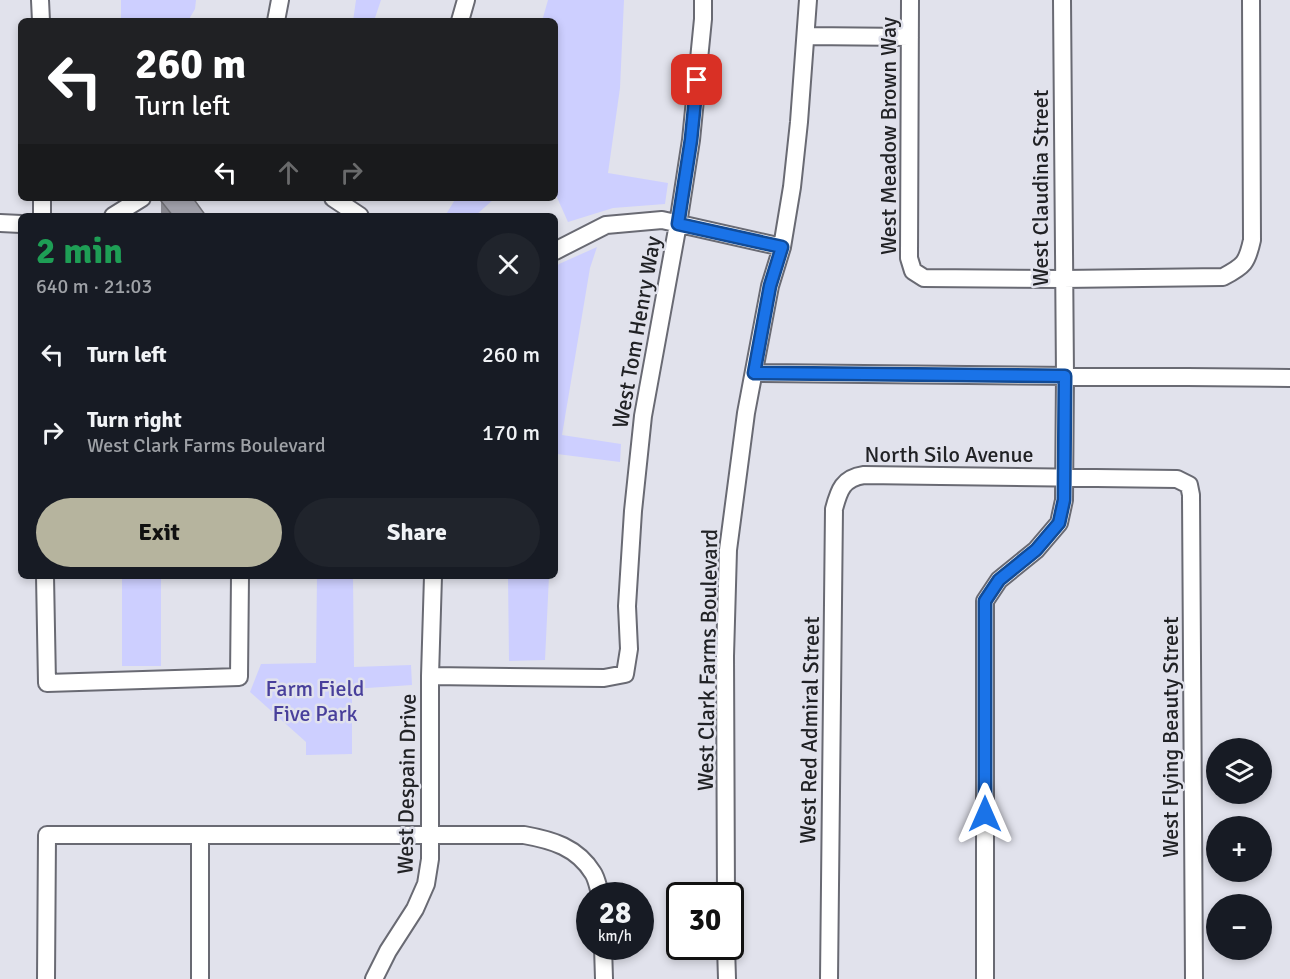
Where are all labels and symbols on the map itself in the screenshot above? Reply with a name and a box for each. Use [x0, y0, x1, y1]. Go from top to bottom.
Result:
street label: West Meadow Brown Way [875, 16, 902, 255]
pin [671, 54, 722, 105]
street label: West Claudina Street [1027, 89, 1054, 286]
street label: West Tom Henry Way [606, 233, 667, 430]
street label: North Silo Avenue [865, 441, 1033, 468]
street label: West Clark Farms Boulevard [692, 529, 723, 791]
street label: West Red Admiral Street [794, 616, 825, 844]
street label: West Flying Beauty Street [1157, 616, 1184, 858]
park label: Farm Field Five Park [266, 675, 364, 727]
street label: West Despain Drive [391, 693, 422, 875]
position arrow [953, 782, 1017, 846]
speed limit sign: 30 [666, 882, 744, 960]

